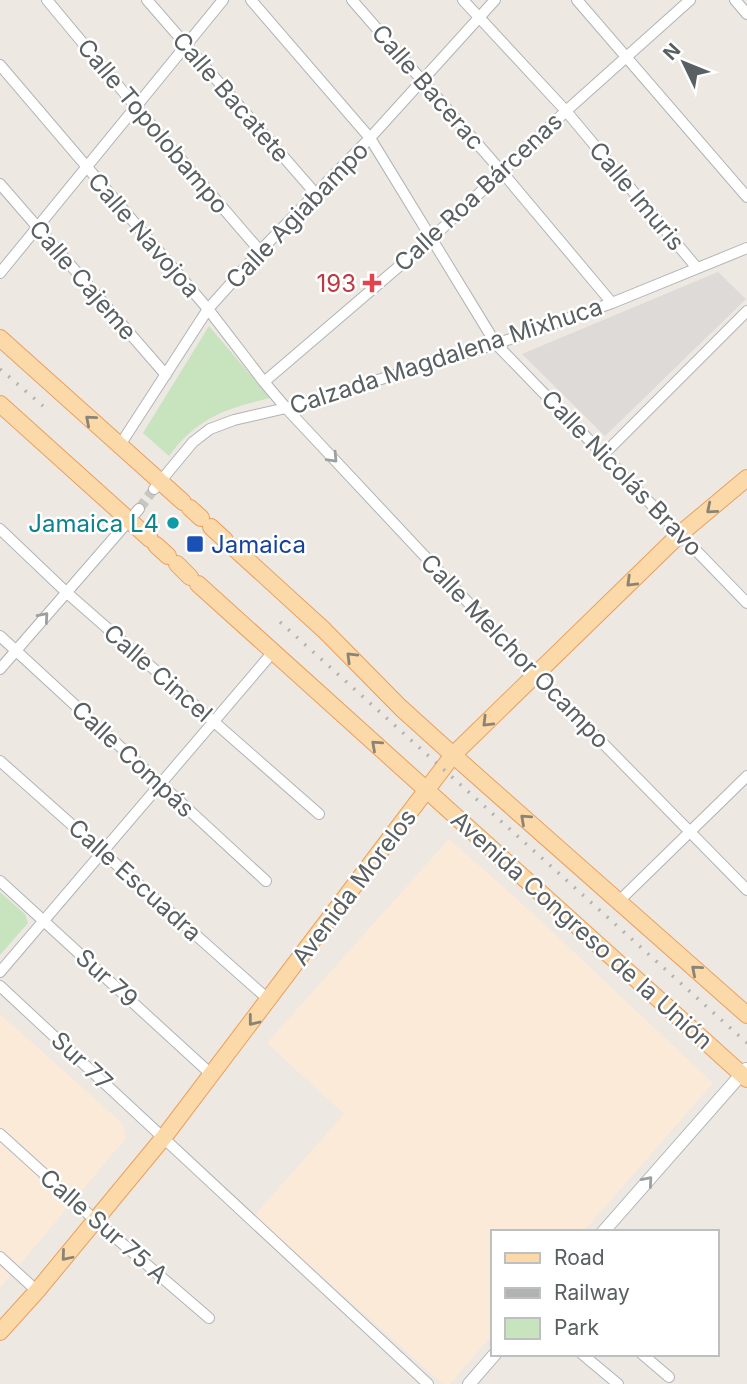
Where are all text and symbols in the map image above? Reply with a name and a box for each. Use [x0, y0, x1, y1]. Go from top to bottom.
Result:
street label: Calle Bacerac [366, 18, 490, 156]
street label: Calle Bacatete [167, 26, 295, 168]
north arrow [649, 28, 719, 98]
street label: Calle Topolobampo [71, 33, 235, 219]
text: N [659, 39, 685, 65]
street label: Calle Roa Bárcenas [388, 107, 568, 277]
street label: Calle Agiabampo [220, 136, 374, 294]
street label: Calle Imuris [583, 136, 691, 256]
street label: Calle Navojoa [82, 167, 206, 303]
street label: Calle Cajeme [23, 214, 143, 346]
place label: 193 [317, 269, 356, 298]
marker: 193 [362, 273, 382, 293]
street label: Calzada Magdalena Mixhuca [286, 292, 606, 420]
street label: Calle Nicolás Bravo [535, 384, 709, 562]
one-way arrow [86, 416, 99, 428]
one-way arrow [325, 450, 337, 463]
one-way arrow [706, 500, 718, 513]
place label: Jamaica L4 [28, 509, 159, 538]
marker: Jamaica L4 [165, 515, 181, 531]
place label: Jamaica [211, 530, 306, 559]
marker: Jamaica [185, 534, 205, 554]
street label: Calle Melchor Ocampo [415, 548, 615, 754]
one-way arrow [626, 573, 639, 586]
one-way arrow [36, 612, 48, 625]
street label: Calle Cincel [98, 618, 218, 728]
one-way arrow [347, 653, 360, 666]
street label: Calle Compás [66, 695, 200, 823]
one-way arrow [482, 714, 495, 727]
one-way arrow [371, 741, 384, 753]
street label: Avenida Morelos [286, 803, 422, 971]
street label: Avenida Congreso de la Unión [445, 805, 719, 1055]
street label: Calle Escuadra [62, 813, 208, 947]
one-way arrow [521, 815, 534, 827]
street label: Sur 79 [70, 943, 144, 1013]
one-way arrow [691, 966, 704, 978]
one-way arrow [249, 1013, 262, 1026]
street label: Sur 77 [45, 1025, 119, 1097]
street label: Calle Sur 75 A [34, 1163, 174, 1289]
one-way arrow [640, 1176, 653, 1189]
legend [491, 1230, 719, 1356]
text: Road [554, 1245, 605, 1270]
one-way arrow [61, 1249, 74, 1261]
text: Railway [554, 1280, 630, 1305]
text: Park [554, 1315, 599, 1340]

